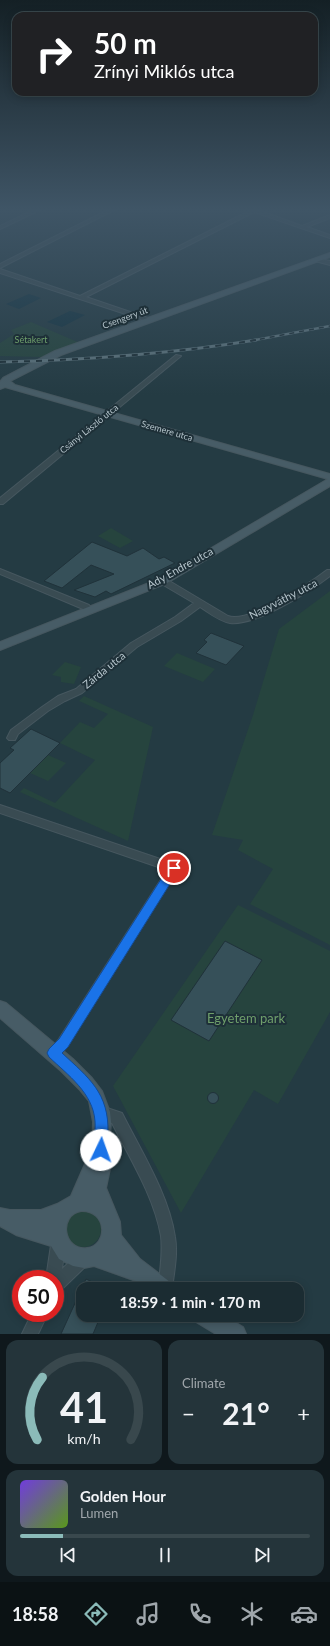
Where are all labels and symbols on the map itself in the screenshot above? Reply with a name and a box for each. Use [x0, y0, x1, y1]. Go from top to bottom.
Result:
street label: Csengery út [101, 304, 150, 331]
park label: Sétakert [15, 334, 48, 345]
street label: Csányi László utca [57, 402, 120, 456]
street label: Szemere utca [140, 418, 194, 443]
street label: Ady Endre utca [145, 544, 215, 591]
street label: Nagyváthy utca [246, 576, 319, 621]
street label: Zárda utca [80, 648, 128, 691]
pin [157, 851, 191, 885]
park label: Egyetem park [207, 1010, 285, 1026]
position arrow [80, 1129, 122, 1171]
speed limit sign: 50 [12, 1270, 64, 1322]

